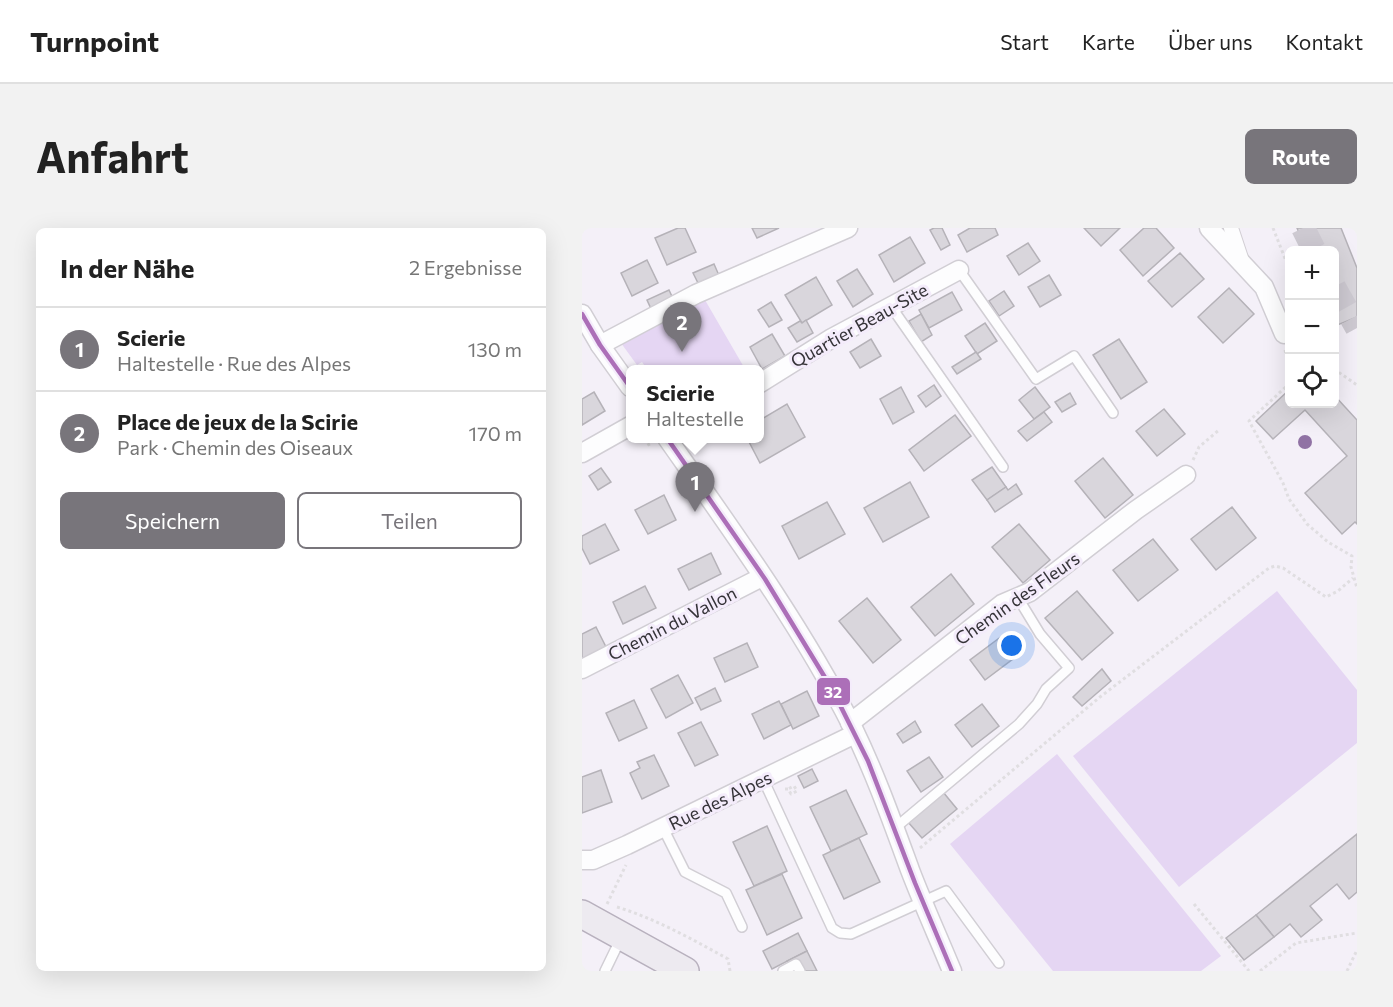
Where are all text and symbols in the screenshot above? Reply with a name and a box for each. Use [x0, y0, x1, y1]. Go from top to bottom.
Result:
text: Turnpoint [30, 24, 159, 58]
text: Start [1000, 29, 1049, 54]
text: Karte [1082, 29, 1135, 54]
text: Über uns [1168, 29, 1252, 54]
text: Kontakt [1285, 29, 1363, 54]
button: Route [1245, 129, 1357, 184]
text: Anfahrt [36, 130, 189, 182]
map controls [1285, 246, 1339, 408]
button: + [1285, 246, 1339, 300]
text: In der Nähe [60, 252, 195, 283]
text: 2 Ergebnisse [409, 255, 522, 279]
street label: Quartier Beau-Site [786, 278, 932, 372]
button: − [1285, 300, 1339, 354]
pin: 2 [662, 302, 702, 352]
text: Scierie [117, 324, 185, 351]
text: 1 [75, 337, 84, 361]
text: 130 m [468, 337, 522, 361]
text: Haltestelle · Rue des Alpes [117, 351, 351, 375]
button: locate [1285, 354, 1339, 408]
popup [626, 365, 764, 443]
text: Scierie [646, 379, 715, 406]
text: Haltestelle [646, 406, 744, 430]
text: Place de jeux de la Scirie [117, 408, 358, 435]
text: 2 [74, 421, 85, 445]
text: 170 m [469, 421, 522, 445]
text: Park · Chemin des Oiseaux [117, 435, 353, 459]
pin: 1 [676, 462, 714, 512]
button: Speichern [60, 492, 285, 549]
button: Teilen [297, 492, 522, 549]
street label: Chemin des Fleurs [950, 547, 1084, 649]
street label: Chemin du Vallon [604, 581, 740, 665]
your location [997, 631, 1026, 660]
line badge: 32 [816, 677, 851, 706]
text: 32 [824, 682, 842, 701]
street label: Rue des Alpes [665, 766, 775, 834]

